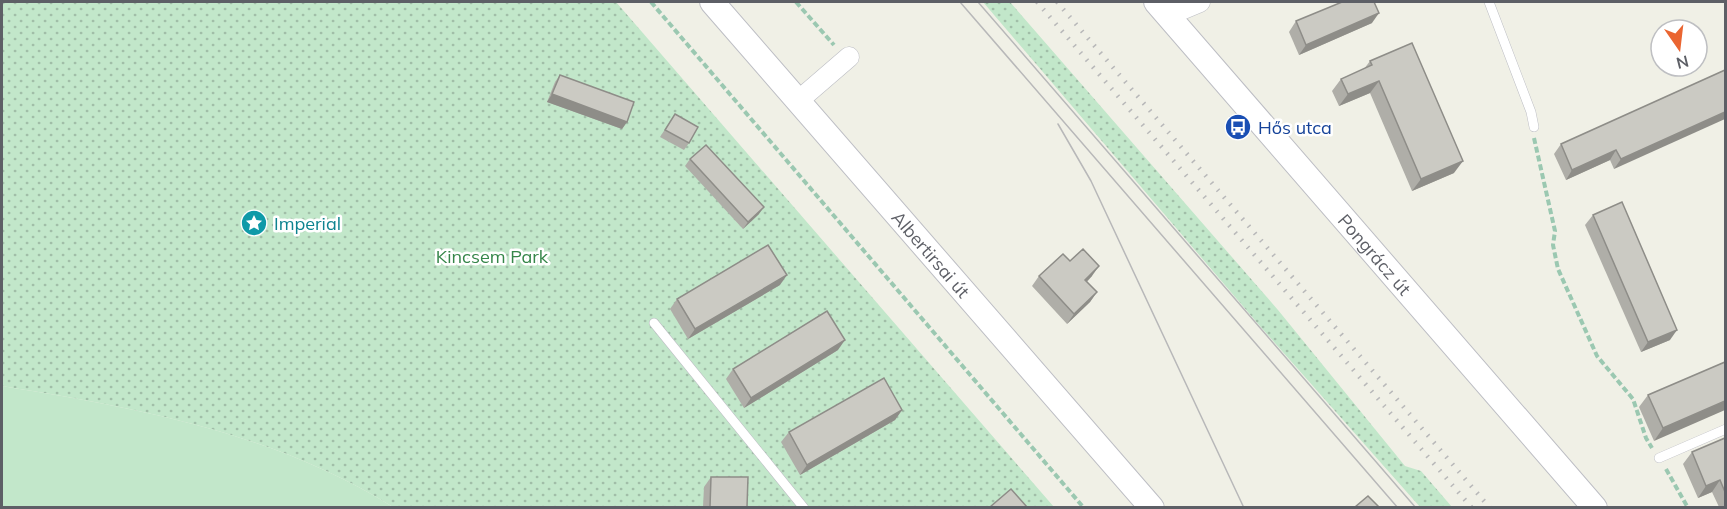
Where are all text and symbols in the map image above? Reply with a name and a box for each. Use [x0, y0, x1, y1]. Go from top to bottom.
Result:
north arrow [1649, 18, 1709, 78]
text: N [1674, 51, 1691, 74]
bus stop icon: Hős utca [1223, 112, 1253, 142]
place label: Hős utca [1258, 116, 1332, 139]
street label: Albertirsai út [887, 206, 975, 302]
place icon: Imperial [239, 208, 269, 238]
street label: Pongrácz út [1333, 209, 1416, 300]
place label: Imperial [274, 212, 341, 235]
park label: Kincsem Park [436, 245, 549, 268]

